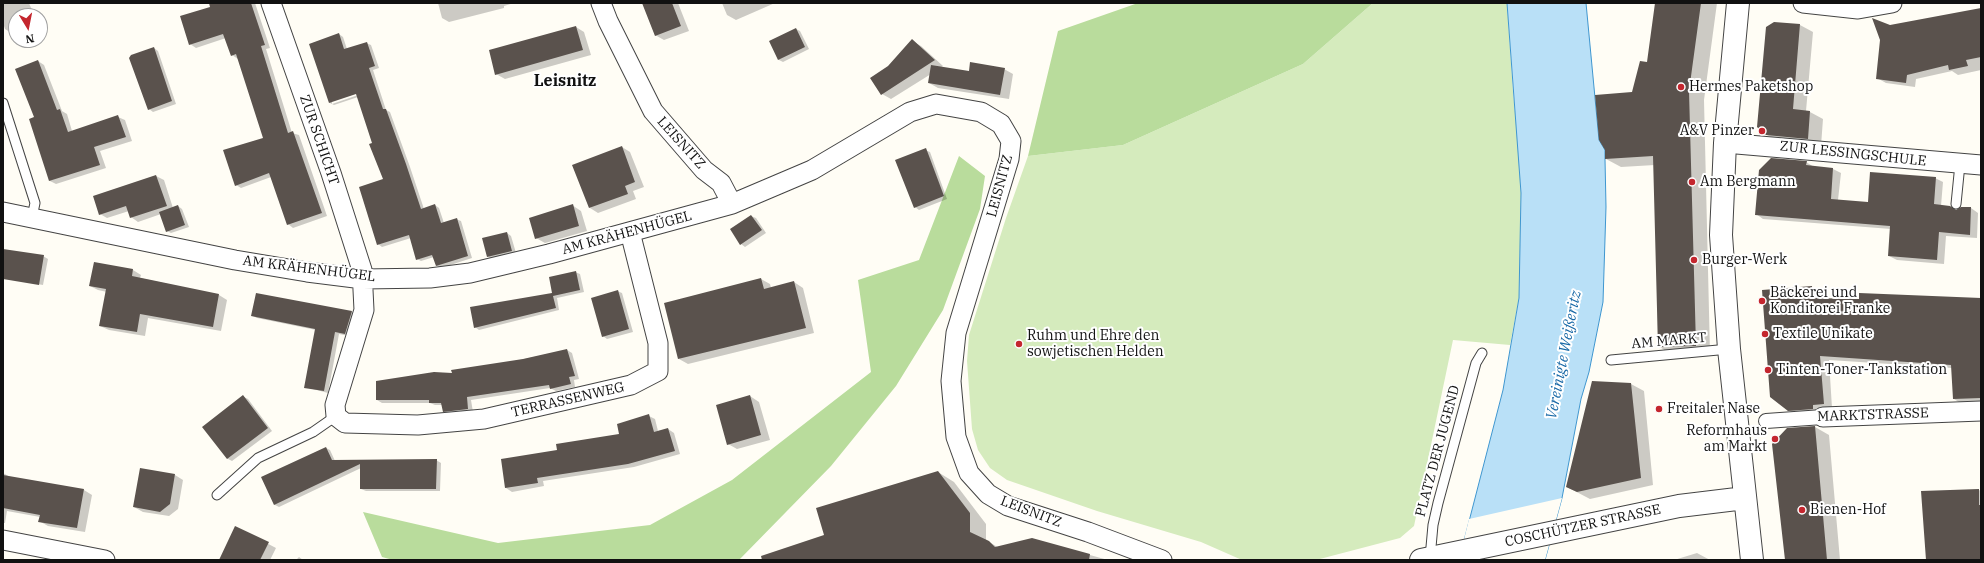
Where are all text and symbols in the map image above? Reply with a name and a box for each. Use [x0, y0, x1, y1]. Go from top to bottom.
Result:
north arrow [8, 8, 48, 48]
text: N [24, 31, 35, 46]
district label: Leisnitz [534, 71, 596, 91]
place label: Hermes Paketshop [1689, 79, 1813, 95]
marker: Hermes Paketshop [1676, 82, 1686, 92]
street label: ZUR SCHICHT [296, 93, 342, 187]
street label: LEISNITZ [653, 114, 709, 172]
place label: A&V Pinzer [1680, 123, 1754, 139]
marker: A&V Pinzer [1757, 126, 1767, 136]
street label: ZUR LESSINGSCHULE [1779, 138, 1927, 170]
street label: LEISNITZ [984, 153, 1016, 219]
place label: Am Bergmann [1700, 174, 1796, 190]
marker: Am Bergmann [1687, 177, 1697, 187]
street label: AM KRÄHENHÜGEL [560, 208, 694, 258]
place label: Burger-Werk [1702, 252, 1787, 268]
street label: AM KRÄHENHÜGEL [242, 253, 376, 285]
marker: Burger-Werk [1689, 255, 1699, 265]
place label: Bäckerei und Konditorei Franke [1770, 285, 1890, 318]
water label: Vereinigte Weißeritz [1543, 289, 1585, 421]
marker: Bäckerei und Konditorei Franke [1757, 296, 1767, 306]
place label: Textile Unikate [1773, 326, 1873, 342]
place label: Ruhm und Ehre den sowjetischen Helden [1027, 328, 1164, 360]
street label: AM MARKT [1631, 329, 1707, 353]
marker: Textile Unikate [1760, 329, 1770, 339]
marker: Ruhm und Ehre den sowjetischen Helden [1014, 339, 1024, 349]
place label: Tinten-Toner-Tankstation [1776, 362, 1947, 378]
marker: Tinten-Toner-Tankstation [1763, 365, 1773, 375]
street label: TERRASSENWEG [510, 379, 626, 421]
street label: PLATZ DER JUGEND [1412, 383, 1464, 519]
place label: Freitaler Nase [1667, 401, 1760, 417]
marker: Freitaler Nase [1654, 404, 1664, 414]
street label: MARKTSTRASSE [1817, 405, 1929, 425]
place label: Reformhaus am Markt [1686, 423, 1767, 456]
marker: Reformhaus am Markt [1770, 434, 1780, 444]
street label: LEISNITZ [998, 493, 1064, 531]
street label: COSCHÜTZER STRASSE [1504, 501, 1662, 551]
place label: Bienen-Hof [1810, 502, 1886, 518]
marker: Bienen-Hof [1797, 505, 1807, 515]

